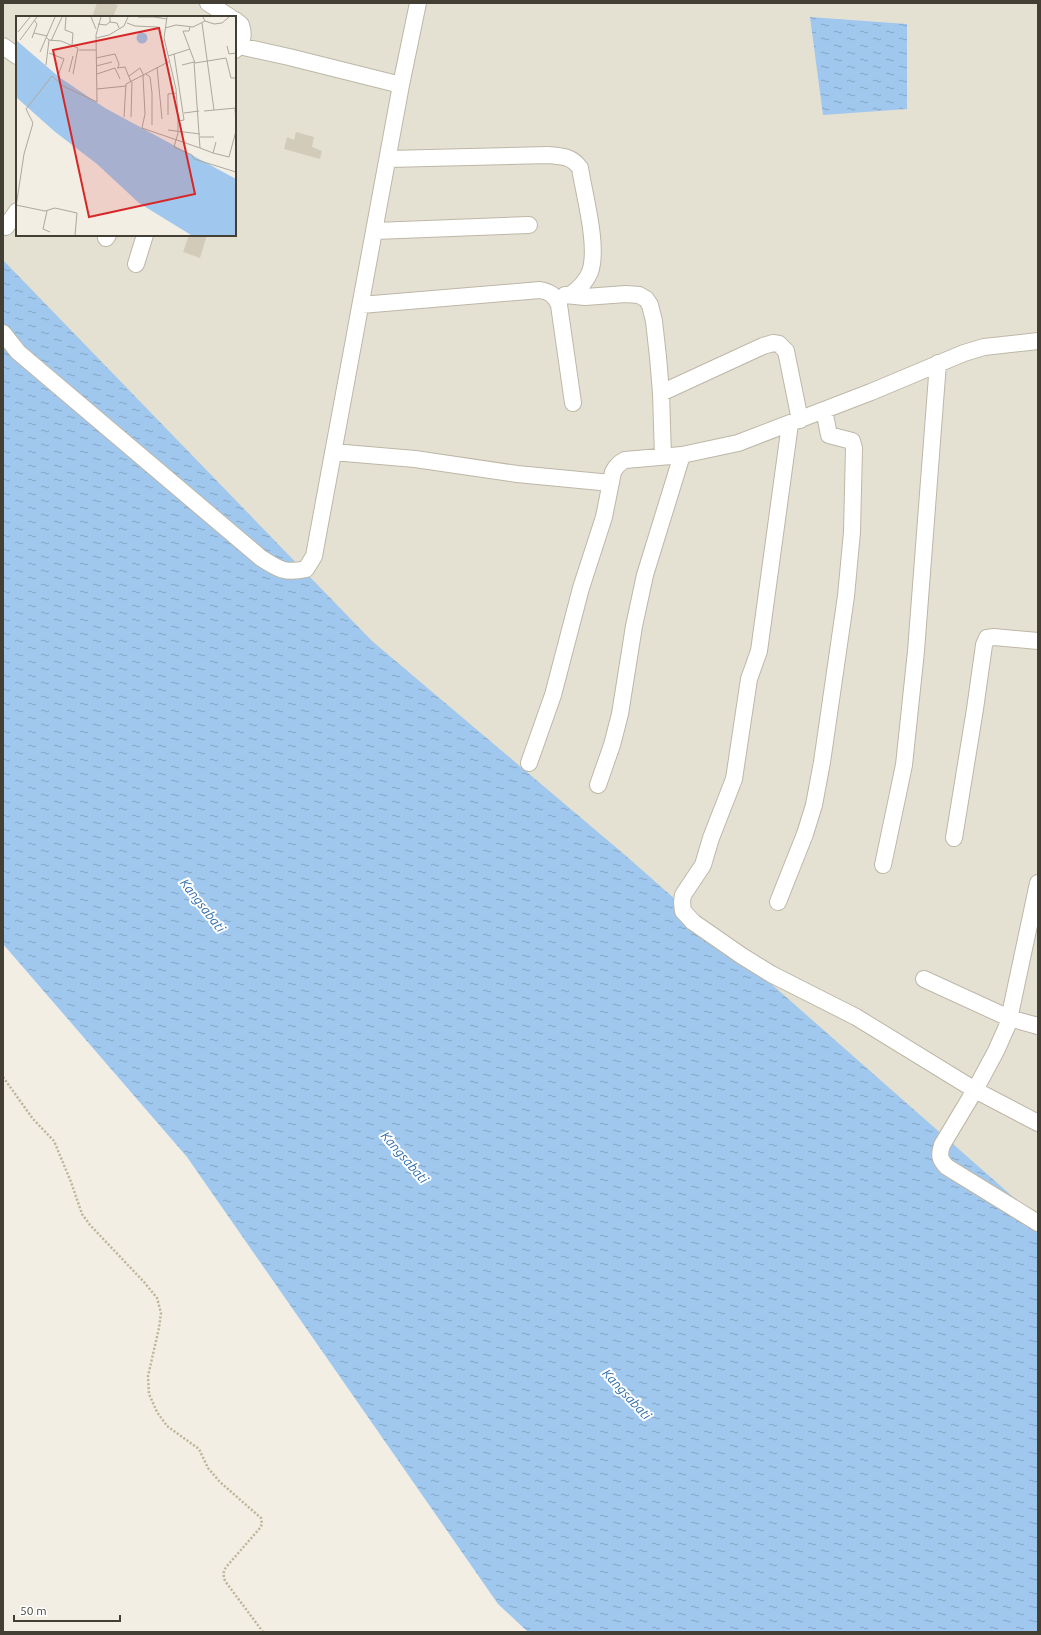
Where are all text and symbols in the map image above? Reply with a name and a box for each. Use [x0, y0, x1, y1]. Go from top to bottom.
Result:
inset map [16, 16, 236, 236]
water label: Kangsabati [178, 876, 229, 935]
water label: Kangsabati [379, 1128, 432, 1186]
water label: Kangsabati [600, 1366, 654, 1423]
scale bar [14, 1597, 120, 1623]
text: 50 m [20, 1604, 47, 1617]

